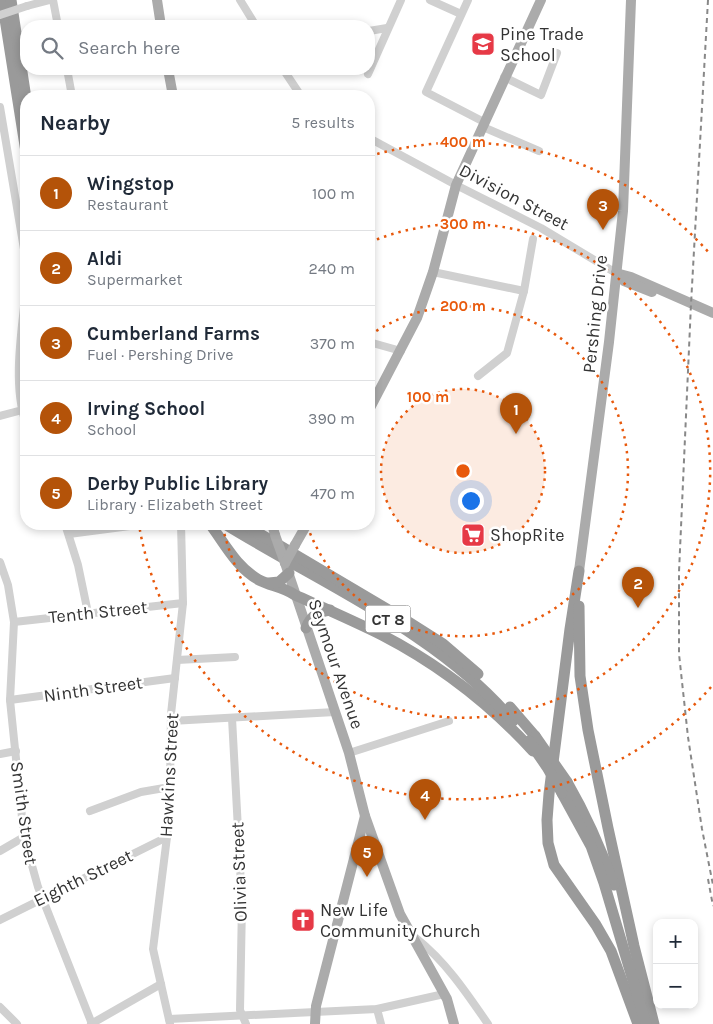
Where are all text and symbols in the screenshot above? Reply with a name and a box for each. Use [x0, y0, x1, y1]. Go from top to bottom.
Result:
search box [20, 20, 375, 75]
place label: Pine Trade School [500, 23, 584, 66]
school or university icon: Pine Trade School [470, 31, 496, 57]
icon: search [38, 34, 66, 62]
text: Search here [78, 37, 180, 59]
text: Nearby [40, 111, 110, 135]
text: 5 results [291, 113, 355, 132]
text: 400 m [440, 133, 486, 151]
street label: Division Street [455, 159, 573, 235]
text: Wingstop [87, 173, 174, 195]
text: 1 [53, 184, 59, 203]
text: 100 m [312, 184, 355, 203]
pin: 3 [587, 189, 619, 230]
text: Restaurant [87, 195, 168, 214]
text: 300 m [440, 215, 486, 233]
text: Aldi [87, 248, 123, 270]
street label: Pershing Drive [578, 254, 612, 374]
text: 2 [51, 259, 61, 278]
text: 240 m [309, 259, 355, 278]
text: Supermarket [87, 270, 183, 289]
text: 200 m [440, 297, 486, 315]
text: Cumberland Farms [87, 323, 260, 345]
text: 3 [51, 334, 61, 353]
text: 370 m [310, 334, 355, 353]
text: Fuel · Pershing Drive [87, 345, 233, 364]
text: 100 m [407, 388, 449, 406]
pin: 1 [500, 393, 532, 434]
text: Irving School [87, 398, 205, 420]
text: 4 [51, 409, 61, 428]
text: 390 m [308, 409, 355, 428]
text: School [87, 420, 137, 439]
centre of rings [454, 462, 472, 480]
text: Derby Public Library [87, 473, 268, 495]
text: 5 [51, 484, 61, 503]
text: 470 m [310, 484, 355, 503]
your location [458, 488, 484, 514]
text: Library · Elizabeth Street [87, 495, 263, 514]
supermarket icon: ShopRite [460, 522, 486, 548]
place label: ShopRite [490, 524, 565, 546]
pin: 2 [622, 567, 654, 608]
street label: Tenth Street [48, 596, 149, 628]
street label: Seymour Avenue [303, 596, 369, 732]
road number: CT 8 [366, 606, 410, 632]
street label: Ninth Street [42, 671, 144, 707]
street label: Hawkins Street [155, 712, 183, 838]
street label: Smith Street [6, 760, 42, 866]
pin: 4 [409, 779, 441, 820]
street label: Olivia Street [226, 821, 252, 922]
pin: 5 [351, 836, 383, 877]
street label: Eighth Street [30, 844, 136, 912]
place label: New Life Community Church [320, 899, 481, 942]
church icon: New Life Community Church [290, 907, 316, 933]
map controls [653, 919, 698, 1009]
button: + [653, 919, 698, 964]
button: − [653, 964, 698, 1009]

